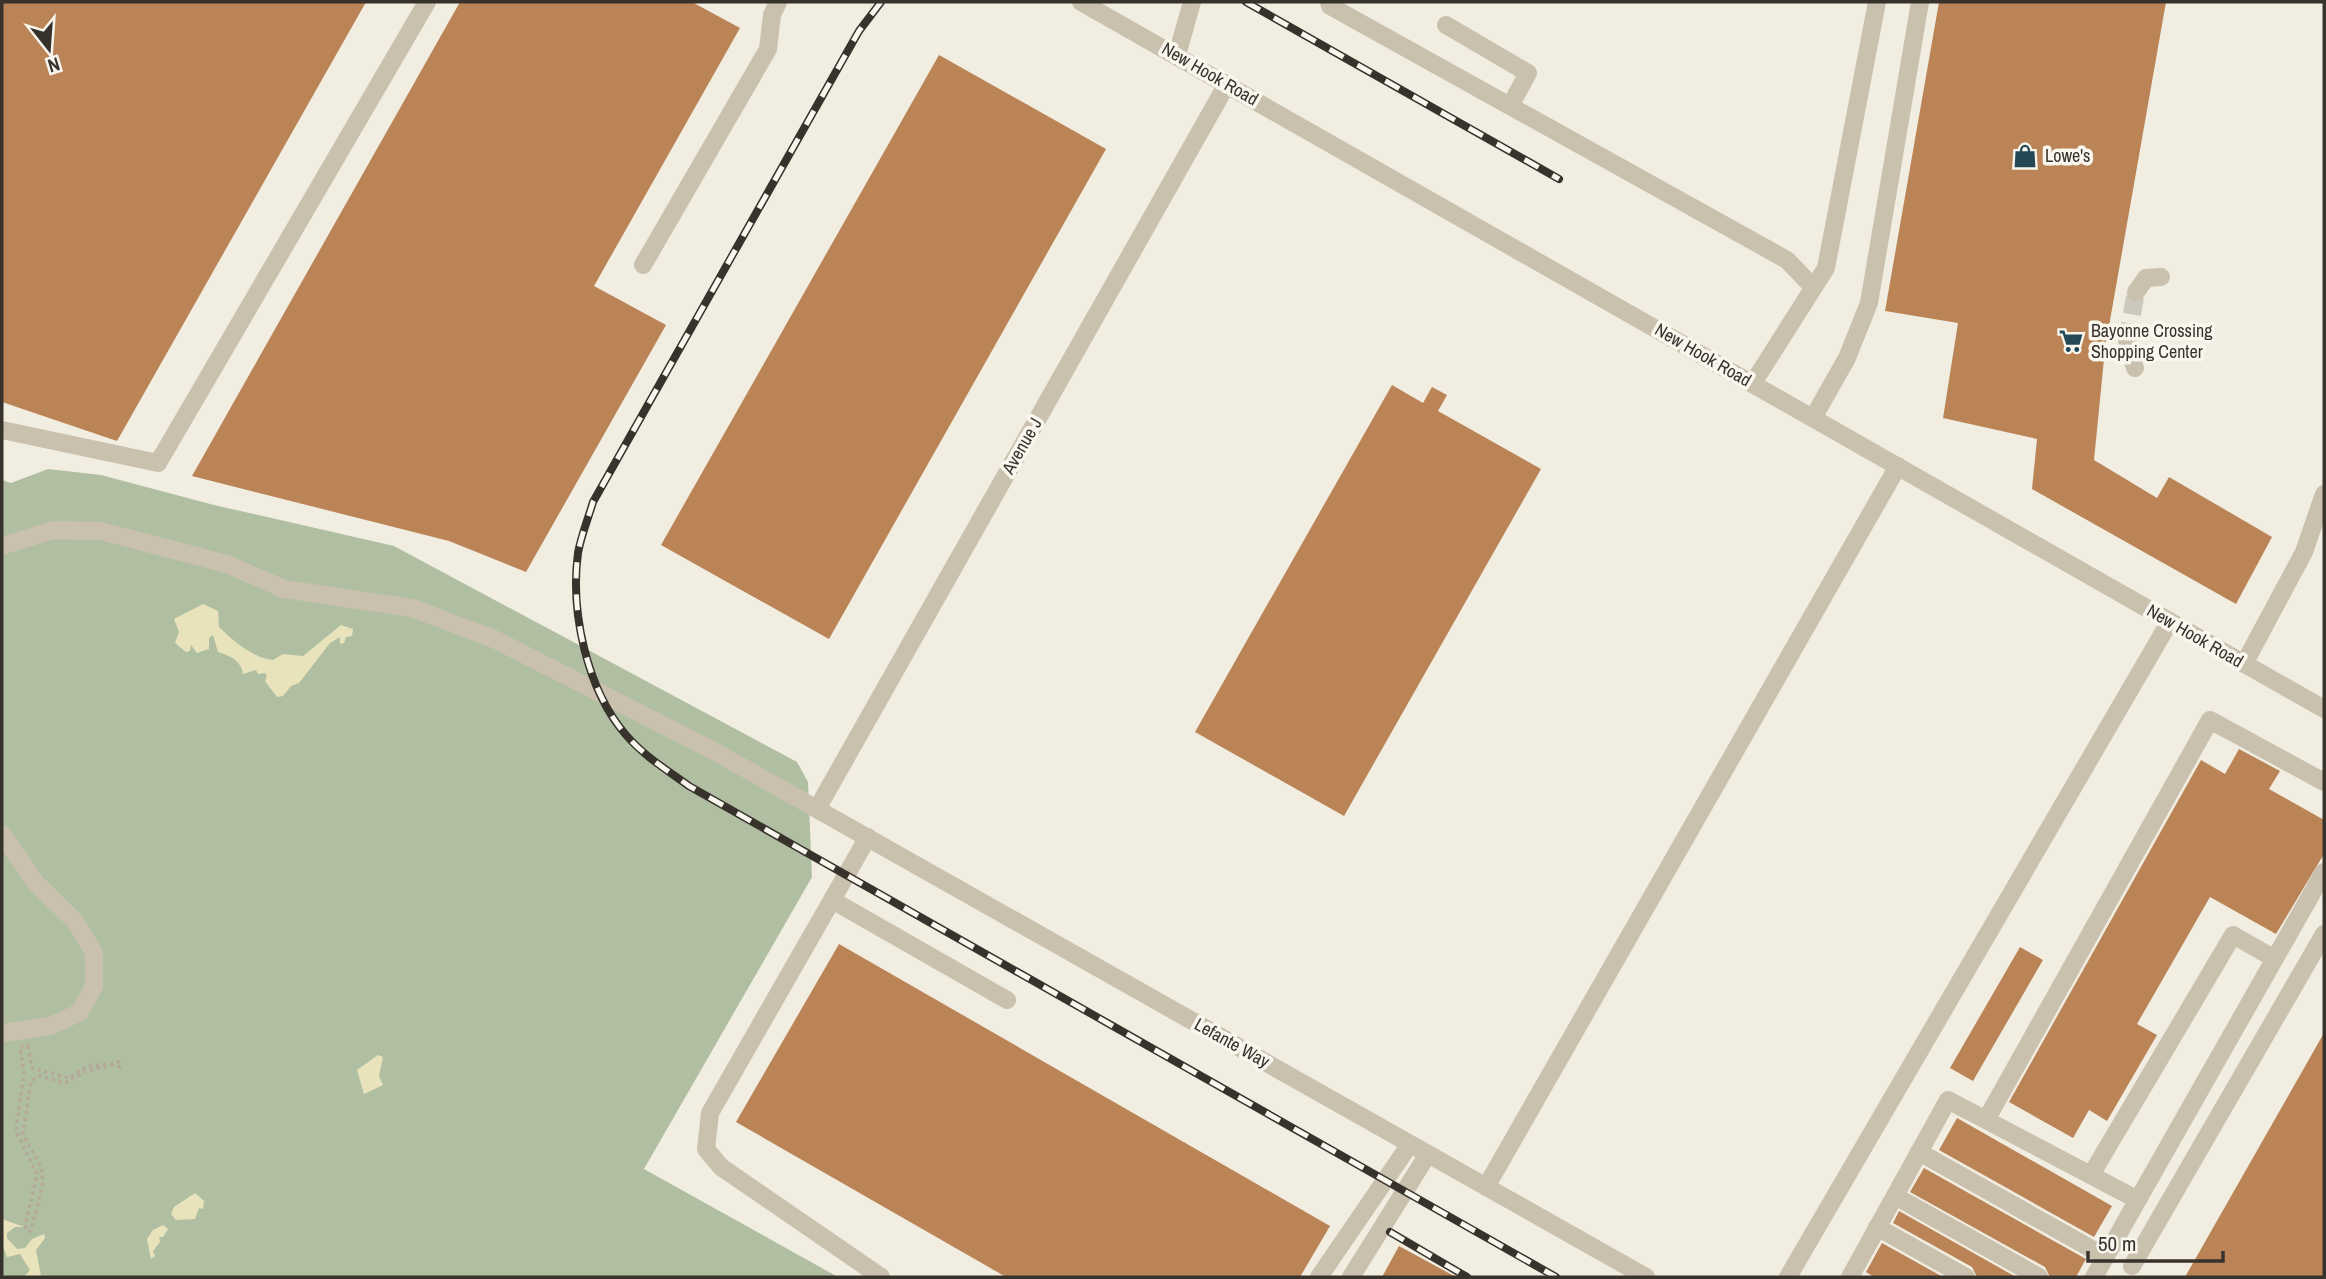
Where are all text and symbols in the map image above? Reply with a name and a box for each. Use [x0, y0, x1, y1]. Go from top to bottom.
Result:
north arrow [14, 14, 84, 84]
street label: New Hook Road [1157, 36, 1263, 111]
text: N [45, 51, 63, 79]
shop icon: Lowe's [2011, 142, 2039, 170]
place label: Lowe's [2045, 143, 2091, 168]
street label: New Hook Road [1650, 317, 1756, 392]
place label: Bayonne Crossing Shopping Center [2091, 318, 2213, 364]
supermarket icon: Bayonne Crossing Shopping Center [2057, 327, 2085, 355]
street label: Avenue J [995, 413, 1048, 479]
street label: New Hook Road [2142, 598, 2248, 673]
street label: Lefante Way [1190, 1012, 1275, 1074]
scale bar [2088, 1220, 2223, 1264]
text: 50 m [2098, 1229, 2136, 1258]

